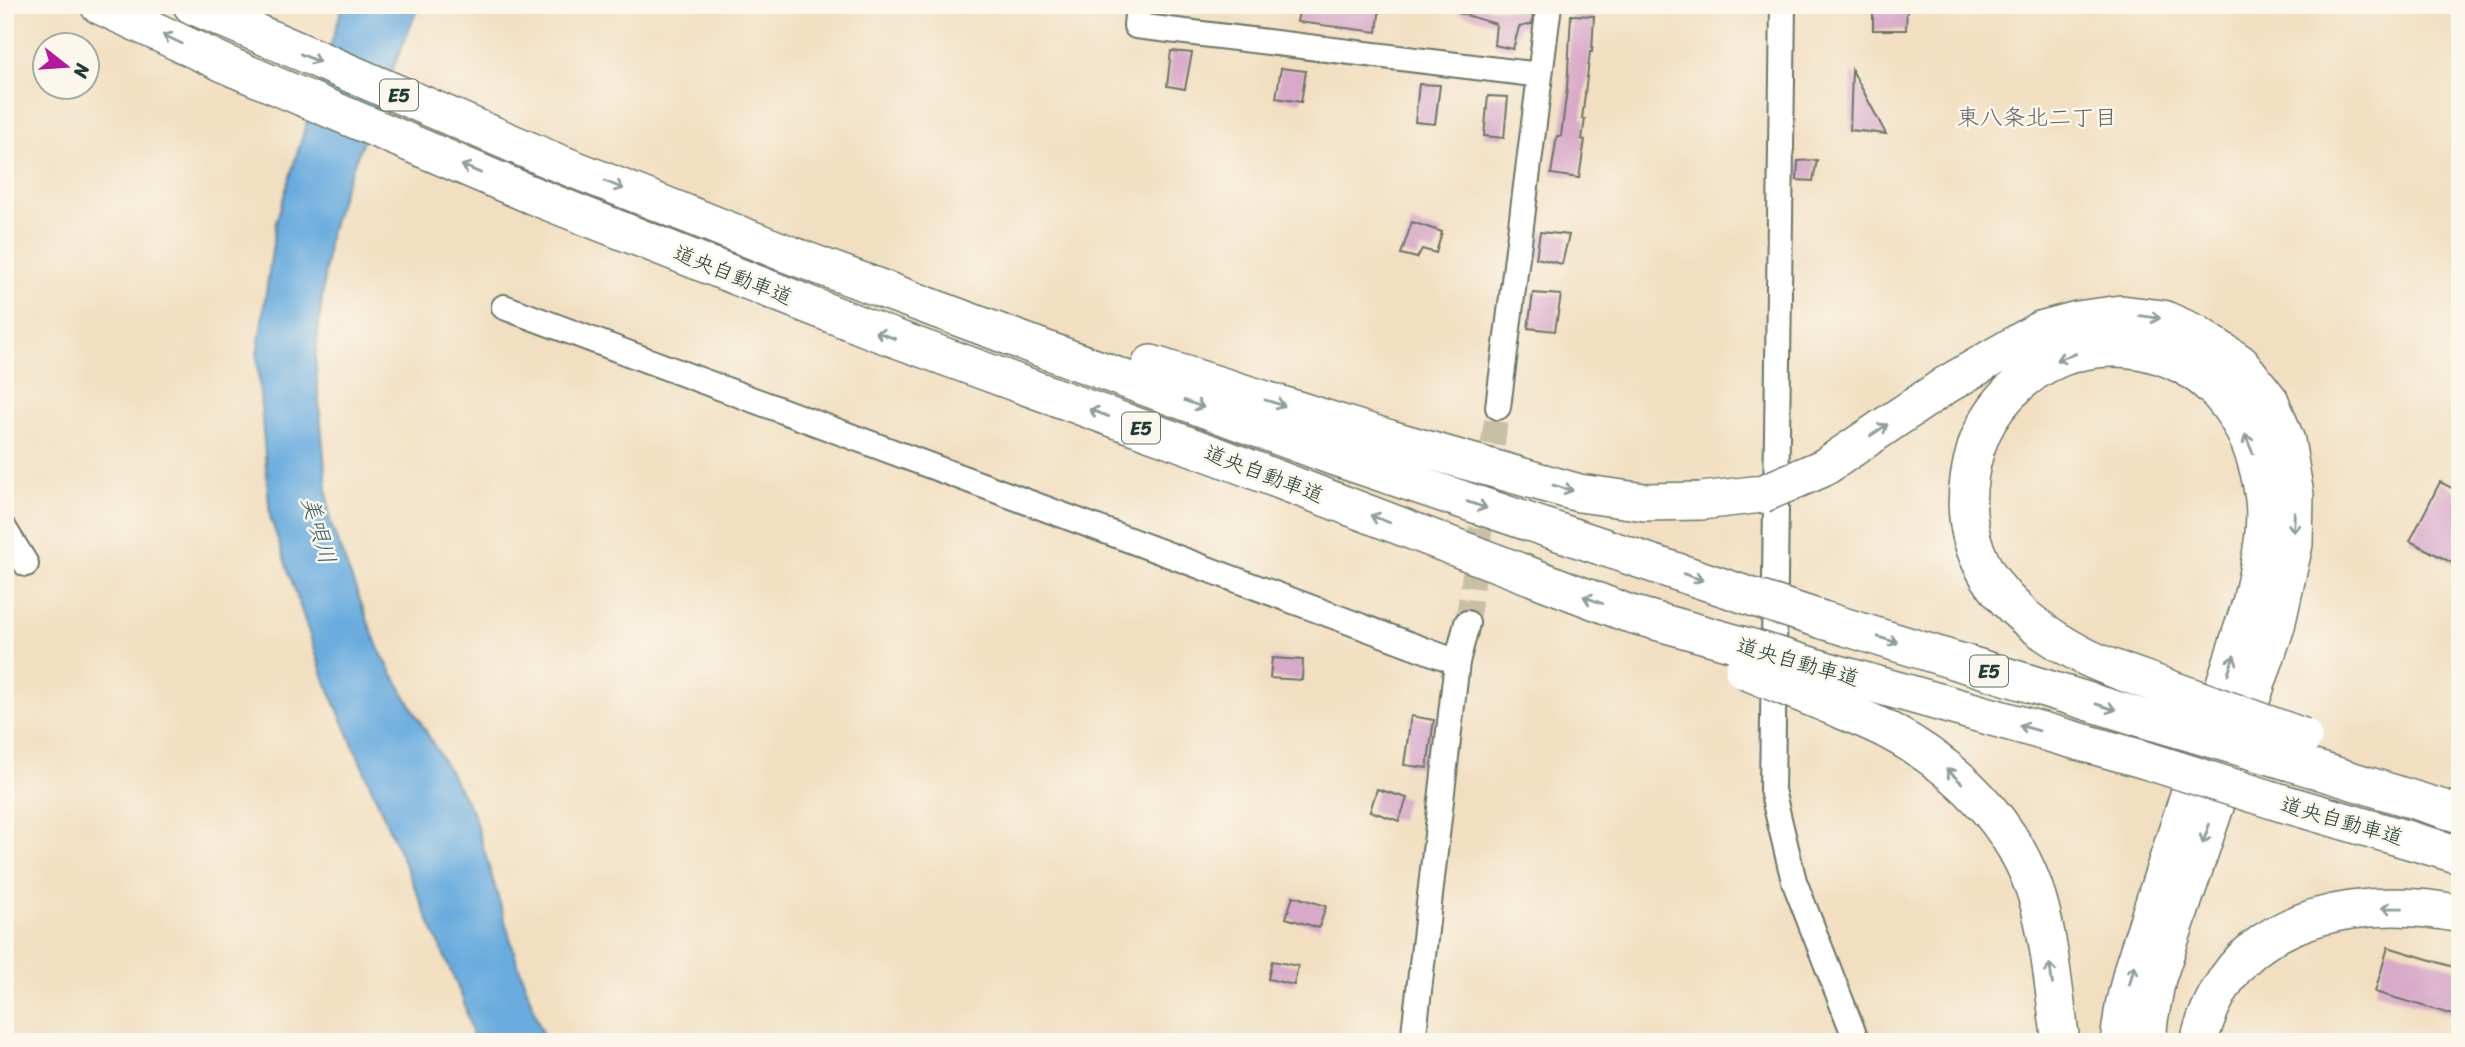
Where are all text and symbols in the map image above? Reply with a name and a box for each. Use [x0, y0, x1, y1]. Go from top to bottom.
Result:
north arrow [32, 32, 102, 102]
one-way arrow [162, 32, 183, 45]
one-way arrow [299, 52, 321, 65]
text: N [64, 59, 100, 83]
road number: E5 [380, 80, 418, 110]
district label: 東八条北二丁目 [1957, 97, 2118, 138]
one-way arrow [461, 162, 483, 175]
one-way arrow [603, 180, 625, 193]
street label: 道央自動車道 [667, 234, 799, 316]
one-way arrow [2138, 311, 2160, 324]
one-way arrow [874, 328, 896, 340]
one-way arrow [2055, 352, 2077, 364]
one-way arrow [1263, 398, 1285, 410]
one-way arrow [1182, 399, 1204, 412]
one-way arrow [1088, 406, 1110, 418]
road number: E5 [1122, 412, 1160, 444]
one-way arrow [1869, 423, 1888, 437]
street label: 道央自動車道 [1198, 434, 1330, 514]
one-way arrow [2242, 434, 2255, 455]
one-way arrow [1552, 483, 1574, 496]
water label: 美唄川 [289, 491, 348, 569]
one-way arrow [1466, 499, 1488, 512]
one-way arrow [2288, 511, 2301, 534]
one-way arrow [1370, 512, 1392, 524]
one-way arrow [1682, 571, 1704, 584]
one-way arrow [1582, 593, 1604, 606]
street label: 道央自動車道 [1732, 626, 1864, 698]
one-way arrow [1877, 635, 1899, 648]
one-way arrow [2226, 654, 2238, 676]
road number: E5 [1970, 656, 2008, 686]
one-way arrow [2094, 701, 2116, 714]
one-way arrow [2018, 720, 2040, 733]
one-way arrow [1946, 768, 1964, 784]
street label: 道央自動車道 [2276, 785, 2408, 857]
one-way arrow [2199, 823, 2211, 845]
one-way arrow [2381, 901, 2404, 914]
one-way arrow [2044, 963, 2057, 986]
one-way arrow [2126, 964, 2139, 987]

